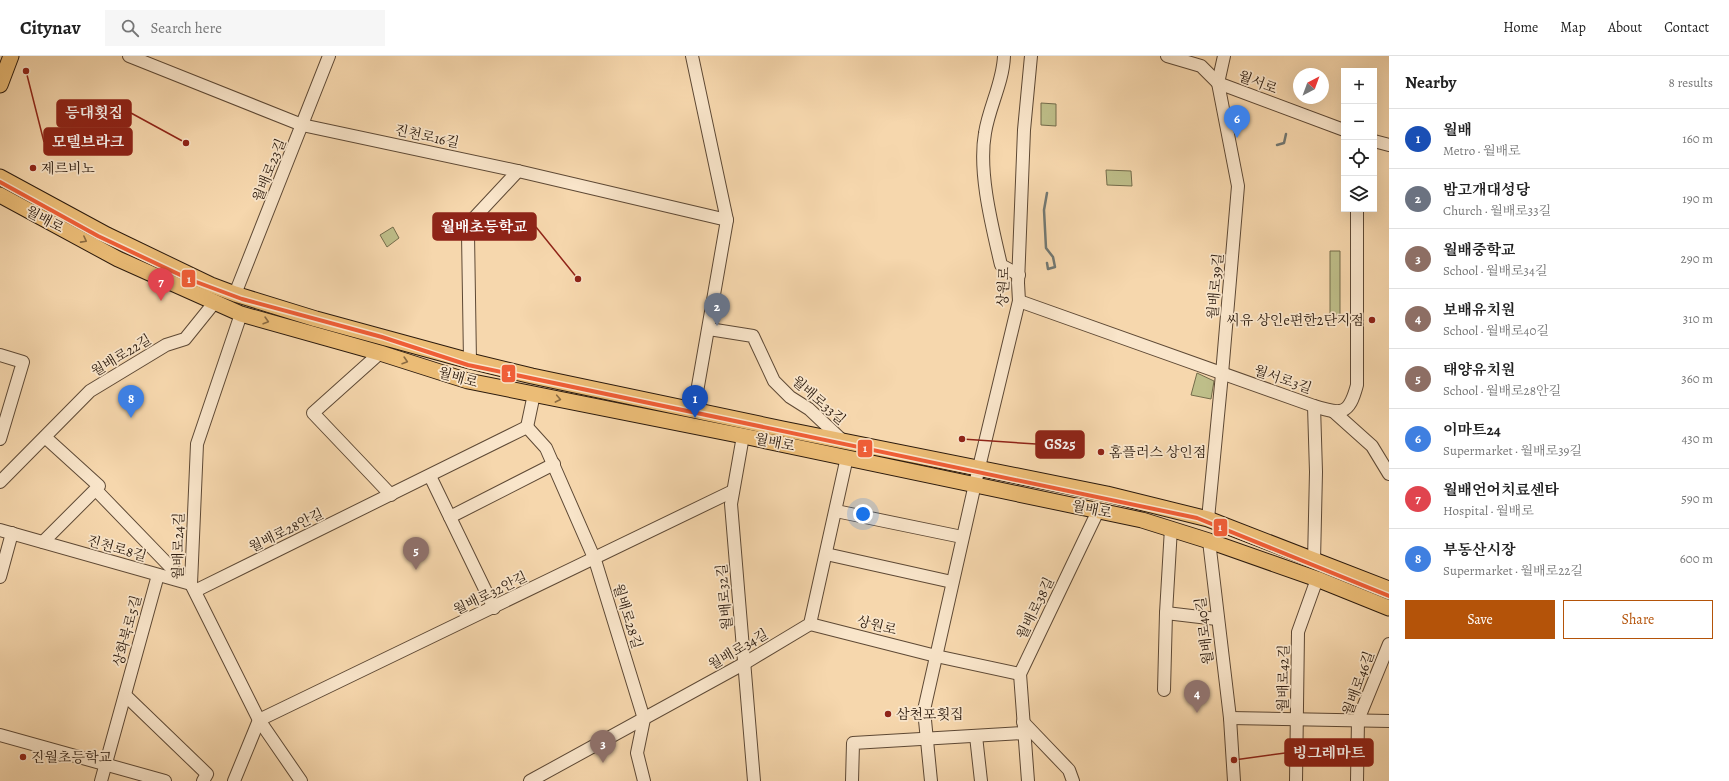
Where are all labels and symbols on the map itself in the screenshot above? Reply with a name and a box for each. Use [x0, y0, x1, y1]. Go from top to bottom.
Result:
street label: 월서로 [1235, 66, 1281, 99]
north arrow [1293, 68, 1329, 104]
callout: 등대횟집 [57, 100, 131, 127]
text: 등대횟집 [65, 103, 123, 123]
pin: 6 [1224, 105, 1250, 138]
street label: 진천로16길 [393, 120, 461, 153]
callout: 모텔브라크 [44, 128, 132, 155]
text: 모텔브라크 [52, 132, 125, 152]
street label: 월배로23길 [248, 136, 291, 205]
place label: 제르비노 [41, 159, 96, 178]
marker: 제르비노 [28, 163, 38, 173]
street label: 월배로 [22, 202, 68, 238]
callout: 월배초등학교 [433, 213, 536, 240]
text: 월배초등학교 [441, 217, 528, 237]
one-way arrow [79, 235, 87, 243]
street label: 월배로39길 [1203, 252, 1228, 320]
street label: 상원로 [993, 266, 1014, 308]
pin: 7 [148, 268, 174, 301]
line badge: 1 [181, 269, 196, 288]
text: 1 [187, 272, 191, 287]
pin: 2 [704, 293, 730, 326]
place label: 씨유 상인e편한2단지점 [1227, 311, 1364, 330]
marker: 씨유 상인e편한2단지점 [1367, 315, 1377, 325]
one-way arrow [262, 316, 269, 325]
street label: 월배로22길 [87, 330, 155, 381]
one-way arrow [401, 356, 408, 365]
street label: 월서로3길 [1251, 361, 1314, 398]
street label: 월배로 [436, 363, 480, 392]
line badge: 1 [501, 364, 516, 383]
text: 1 [507, 366, 511, 381]
street label: 월배로33길 [788, 372, 850, 429]
pin: 8 [118, 385, 144, 418]
pin: 1 [682, 385, 708, 418]
one-way arrow [555, 394, 561, 402]
street label: 월배로 [753, 429, 797, 456]
callout: GS25 [1036, 431, 1084, 458]
text: GS25 [1044, 434, 1076, 454]
line badge: 1 [857, 439, 873, 458]
text: 1 [863, 441, 867, 456]
place label: 홈플러스 상인점 [1109, 443, 1206, 462]
marker: 홈플러스 상인점 [1096, 447, 1106, 457]
street label: 월배로 [1070, 496, 1114, 523]
street label: 월배로28안길 [246, 504, 327, 557]
your location [853, 504, 873, 524]
street label: 월배로24길 [168, 512, 189, 580]
line badge: 1 [1213, 518, 1228, 537]
text: 1 [1218, 520, 1222, 535]
street label: 진천로8길 [85, 531, 149, 566]
pin: 5 [403, 537, 429, 570]
street label: 월배로32길 [712, 563, 737, 631]
street label: 월배로32안길 [450, 567, 530, 620]
street label: 월배로38길 [1012, 574, 1059, 642]
street label: 월배로28길 [609, 581, 646, 651]
street label: 상화북로5길 [109, 593, 146, 669]
street label: 월배로40길 [1191, 596, 1218, 666]
street label: 상원로 [855, 611, 899, 640]
street label: 월배로34길 [705, 625, 772, 674]
street label: 월배로42길 [1273, 644, 1294, 712]
street label: 월배로46길 [1338, 648, 1379, 718]
pin: 4 [1184, 680, 1210, 713]
place label: 삼천포횟집 [896, 705, 964, 724]
marker: 삼천포횟집 [883, 709, 893, 719]
pin: 3 [590, 730, 616, 763]
callout: 빙그레마트 [1285, 739, 1373, 766]
text: 빙그레마트 [1293, 743, 1366, 763]
place label: 진월초등학교 [31, 748, 113, 767]
marker: 진월초등학교 [18, 752, 28, 762]

